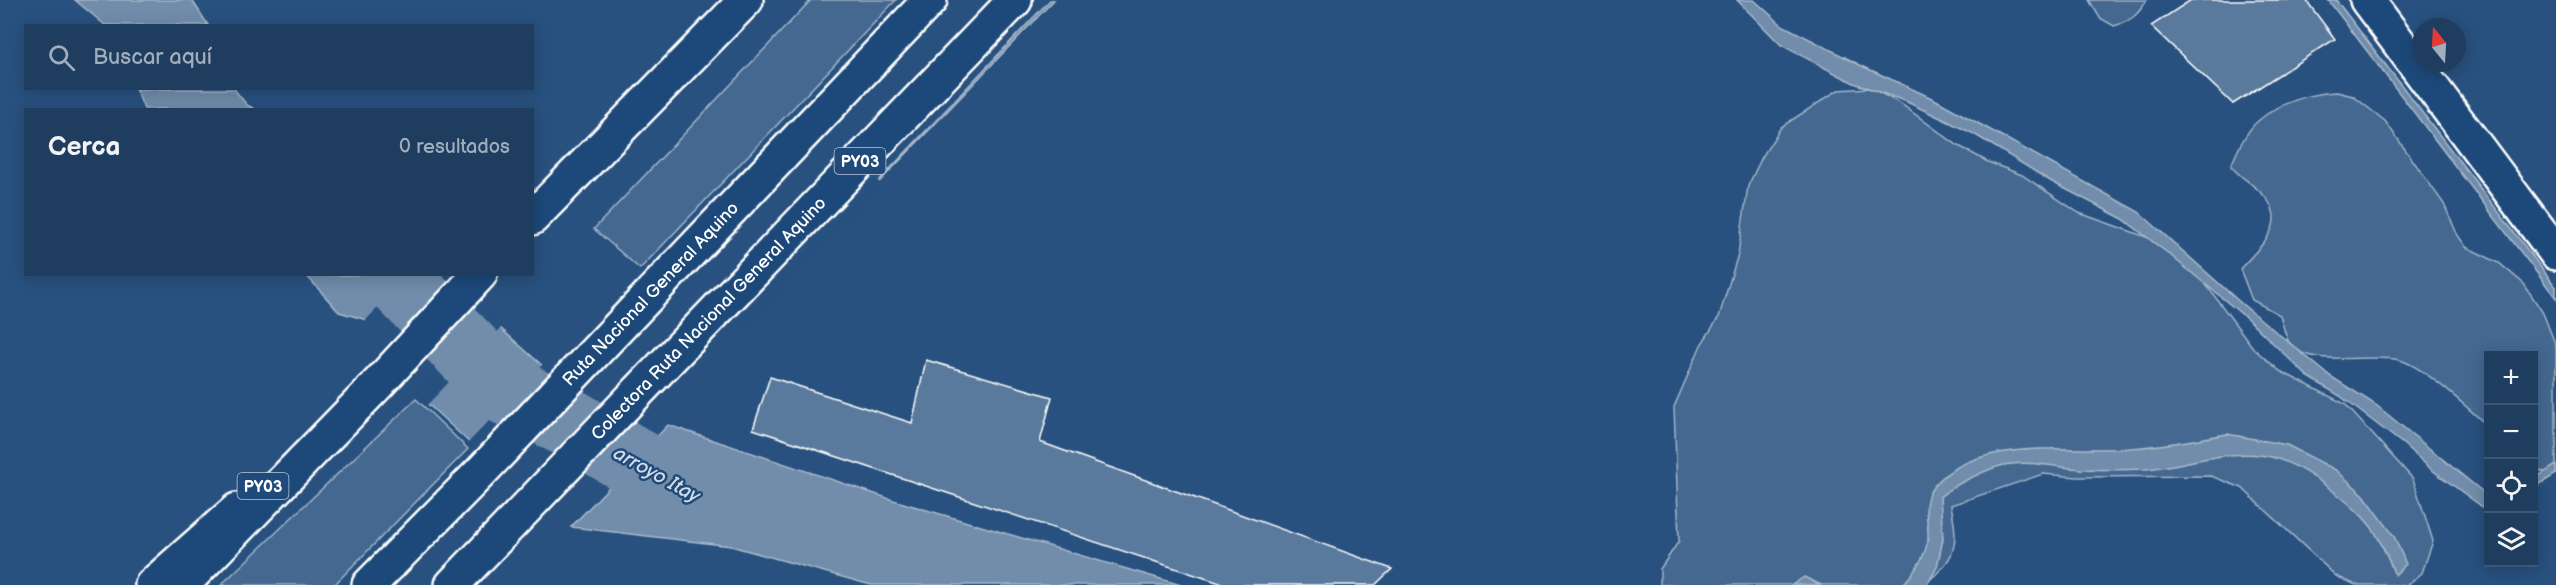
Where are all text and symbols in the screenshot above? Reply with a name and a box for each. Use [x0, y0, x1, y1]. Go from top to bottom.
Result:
north arrow [2412, 18, 2466, 72]
search box [24, 24, 534, 90]
icon: search [45, 41, 78, 74]
text: Buscar aquí [93, 44, 212, 71]
text: Cerca [48, 132, 120, 163]
text: 0 resultados [399, 135, 510, 159]
road number: PY03 [834, 148, 886, 174]
street label: Colectora Ruta Nacional General Aquino [587, 193, 831, 445]
street label: Ruta Nacional General Aquino [558, 198, 743, 391]
map controls [2484, 351, 2538, 567]
button: + [2484, 351, 2538, 405]
button: − [2484, 405, 2538, 459]
water label: arroyo Itay [609, 441, 705, 509]
button: locate [2484, 459, 2538, 513]
road number: PY03 [238, 473, 288, 499]
button: layers [2484, 513, 2538, 567]

